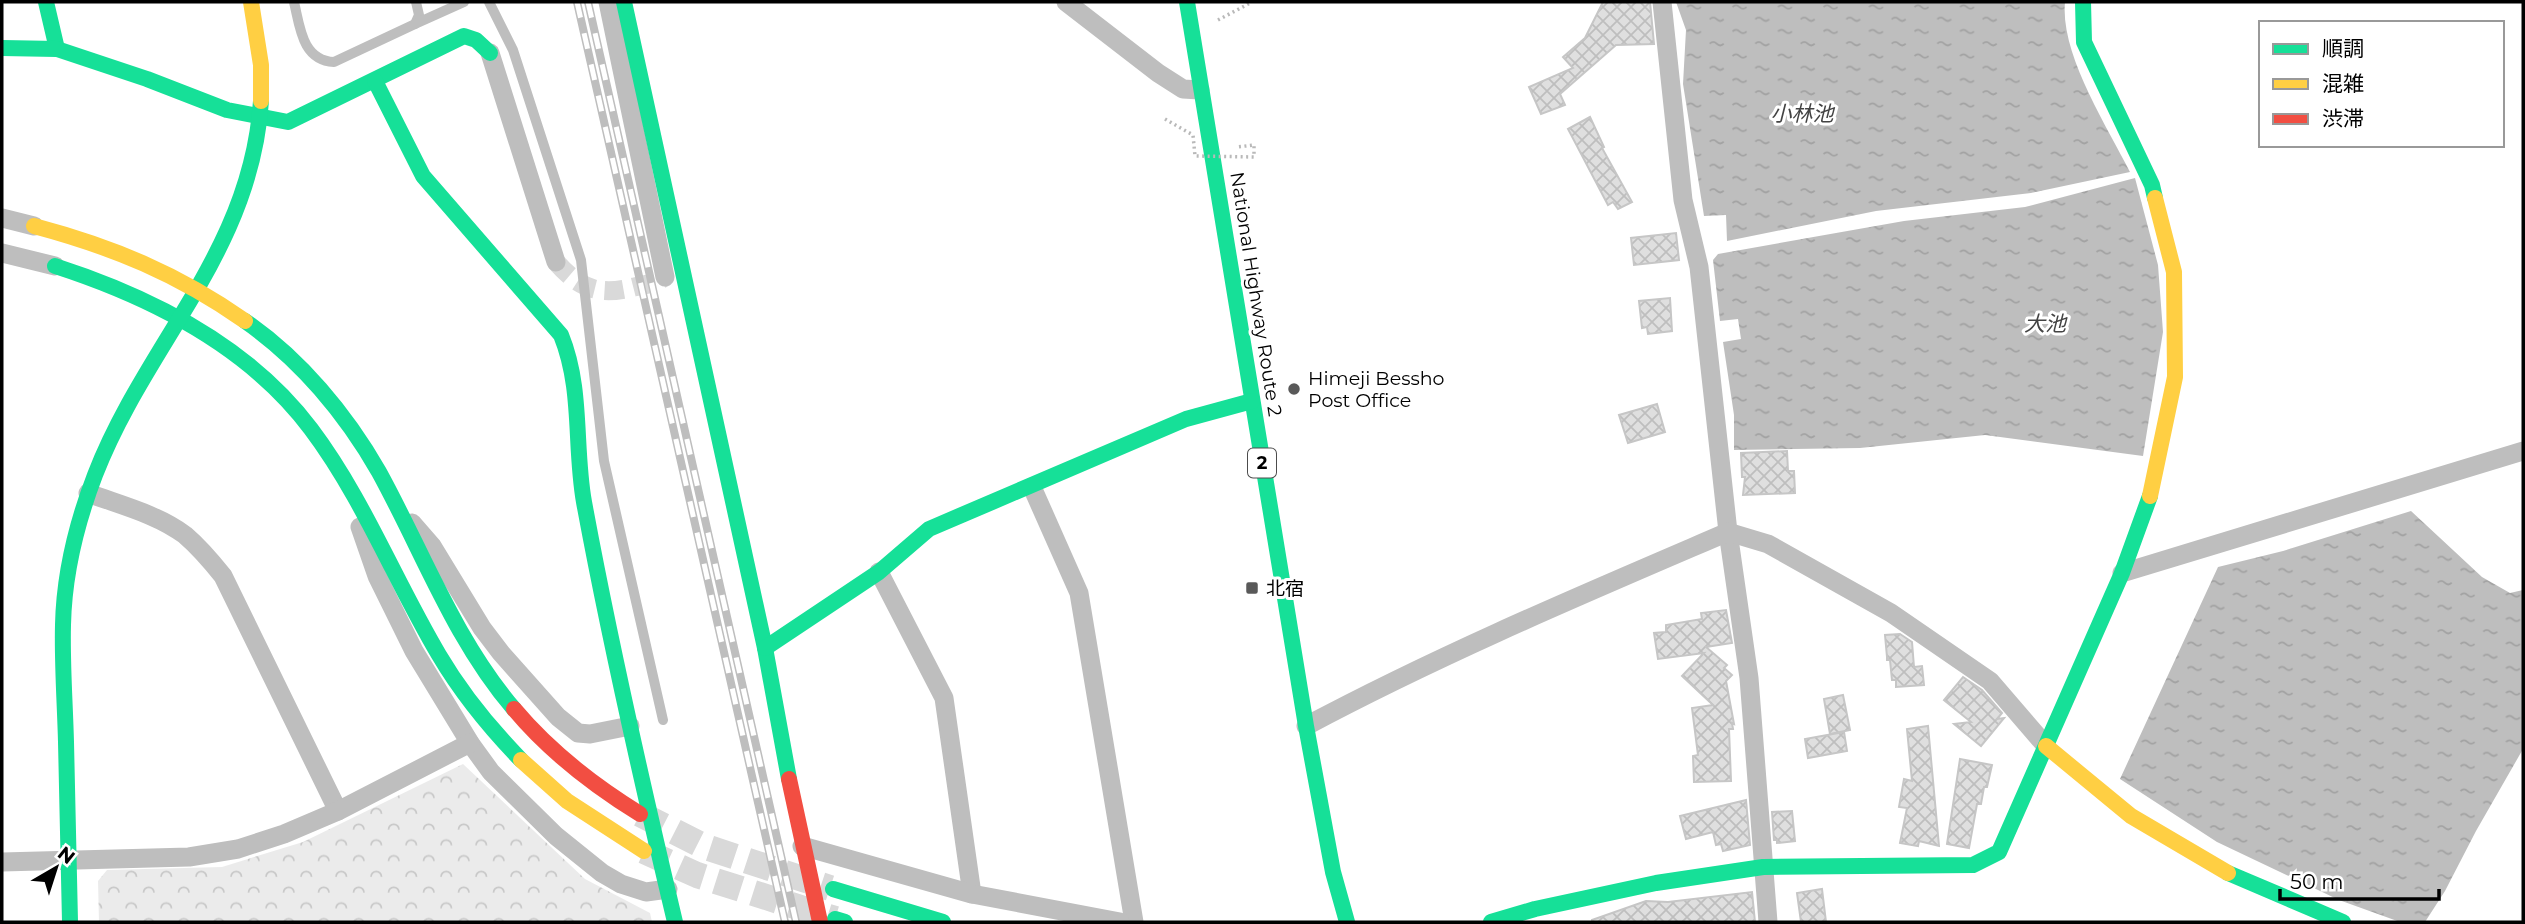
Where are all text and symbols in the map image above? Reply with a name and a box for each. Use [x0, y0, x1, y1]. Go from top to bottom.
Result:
legend [2259, 21, 2504, 147]
text: 順調 [2322, 36, 2364, 61]
text: 混雑 [2322, 71, 2364, 96]
water label: 小林池 [1771, 101, 1835, 126]
text: 渋滞 [2322, 106, 2364, 131]
street label: National Highway Route 2 [1225, 170, 1287, 418]
water label: 大池 [2024, 311, 2068, 336]
place label: Himeji Bessho Post Office [1308, 367, 1445, 412]
marker: Himeji Bessho Post Office [1286, 381, 1302, 397]
road number: 2 [1248, 448, 1276, 477]
place label: 北宿 [1266, 577, 1304, 600]
marker: 北宿 [1244, 580, 1260, 596]
north arrow [21, 833, 91, 903]
text: N [53, 841, 80, 869]
scale bar [2280, 858, 2439, 902]
text: 50 m [2290, 869, 2344, 894]

